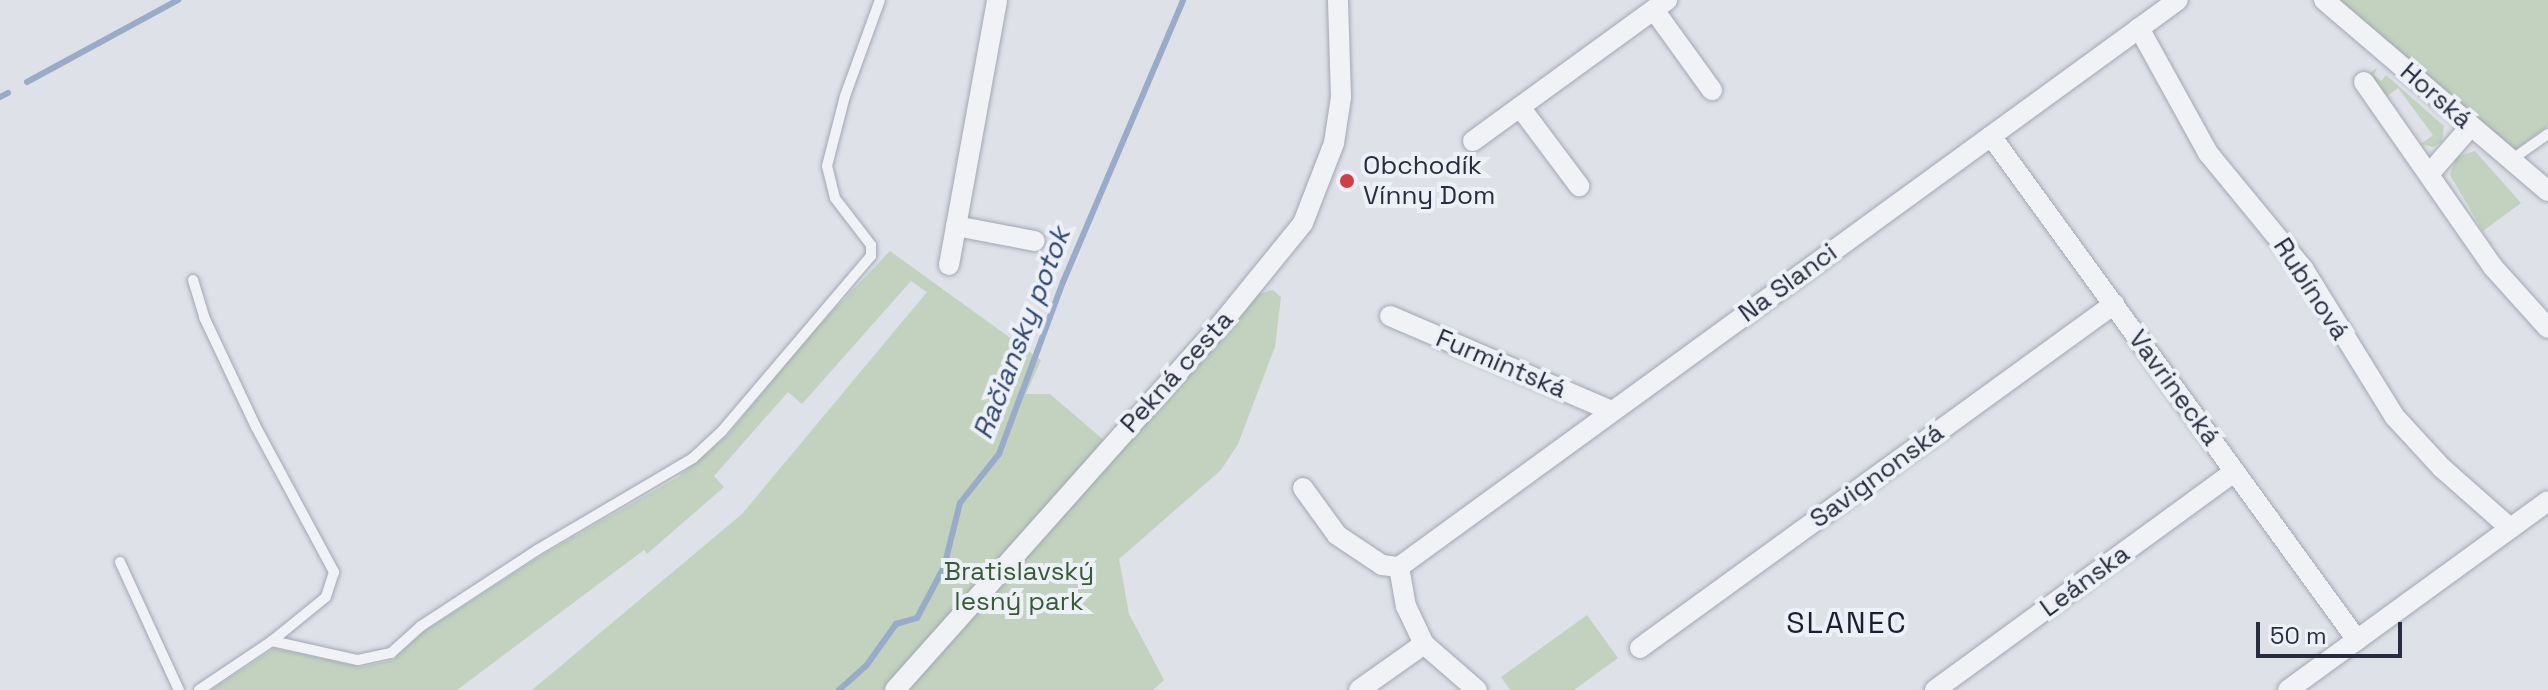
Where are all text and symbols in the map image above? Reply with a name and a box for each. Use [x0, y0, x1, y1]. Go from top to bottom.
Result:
street label: Horská [2394, 56, 2478, 136]
place label: Obchodík Vínny Dom [1363, 150, 1495, 212]
marker: Obchodík Vínny Dom [1338, 172, 1356, 190]
water label: Račiansky potok [965, 222, 1077, 444]
street label: Rubínová [2266, 232, 2356, 346]
street label: Na Slanci [1733, 237, 1843, 329]
street label: Pekná cesta [1114, 305, 1240, 439]
street label: Furmintská [1431, 323, 1571, 405]
street label: Vavrinecká [2122, 324, 2226, 452]
street label: Savignonská [1804, 417, 1950, 535]
street label: Leánska [2034, 538, 2136, 624]
park label: Bratislavský lesný park [944, 556, 1094, 618]
district label: SLANEC [1786, 605, 1908, 641]
scale bar [2260, 606, 2406, 656]
text: 50 m [2270, 620, 2327, 651]

